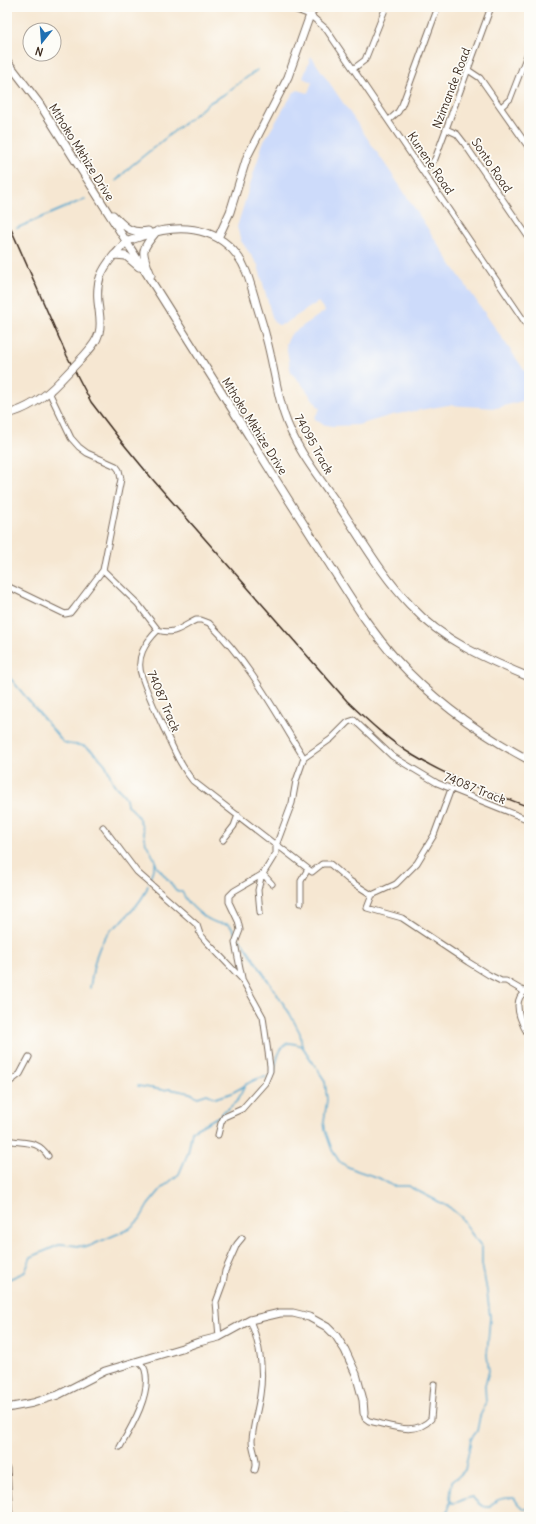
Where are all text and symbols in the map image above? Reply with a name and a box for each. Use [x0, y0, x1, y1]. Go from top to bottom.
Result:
north arrow [22, 22, 62, 62]
text: N [33, 44, 45, 59]
street label: Nzimande Road [429, 45, 473, 131]
street label: Mthoko Mkhize Drive [46, 101, 118, 203]
street label: Kunene Road [405, 129, 457, 197]
street label: Sonto Road [468, 135, 516, 195]
street label: Mthoko Mkhize Drive [219, 375, 291, 477]
street label: 74095 Track [291, 411, 337, 477]
street label: 74087 Track [144, 668, 184, 734]
street label: 74087 Track [442, 769, 508, 807]

